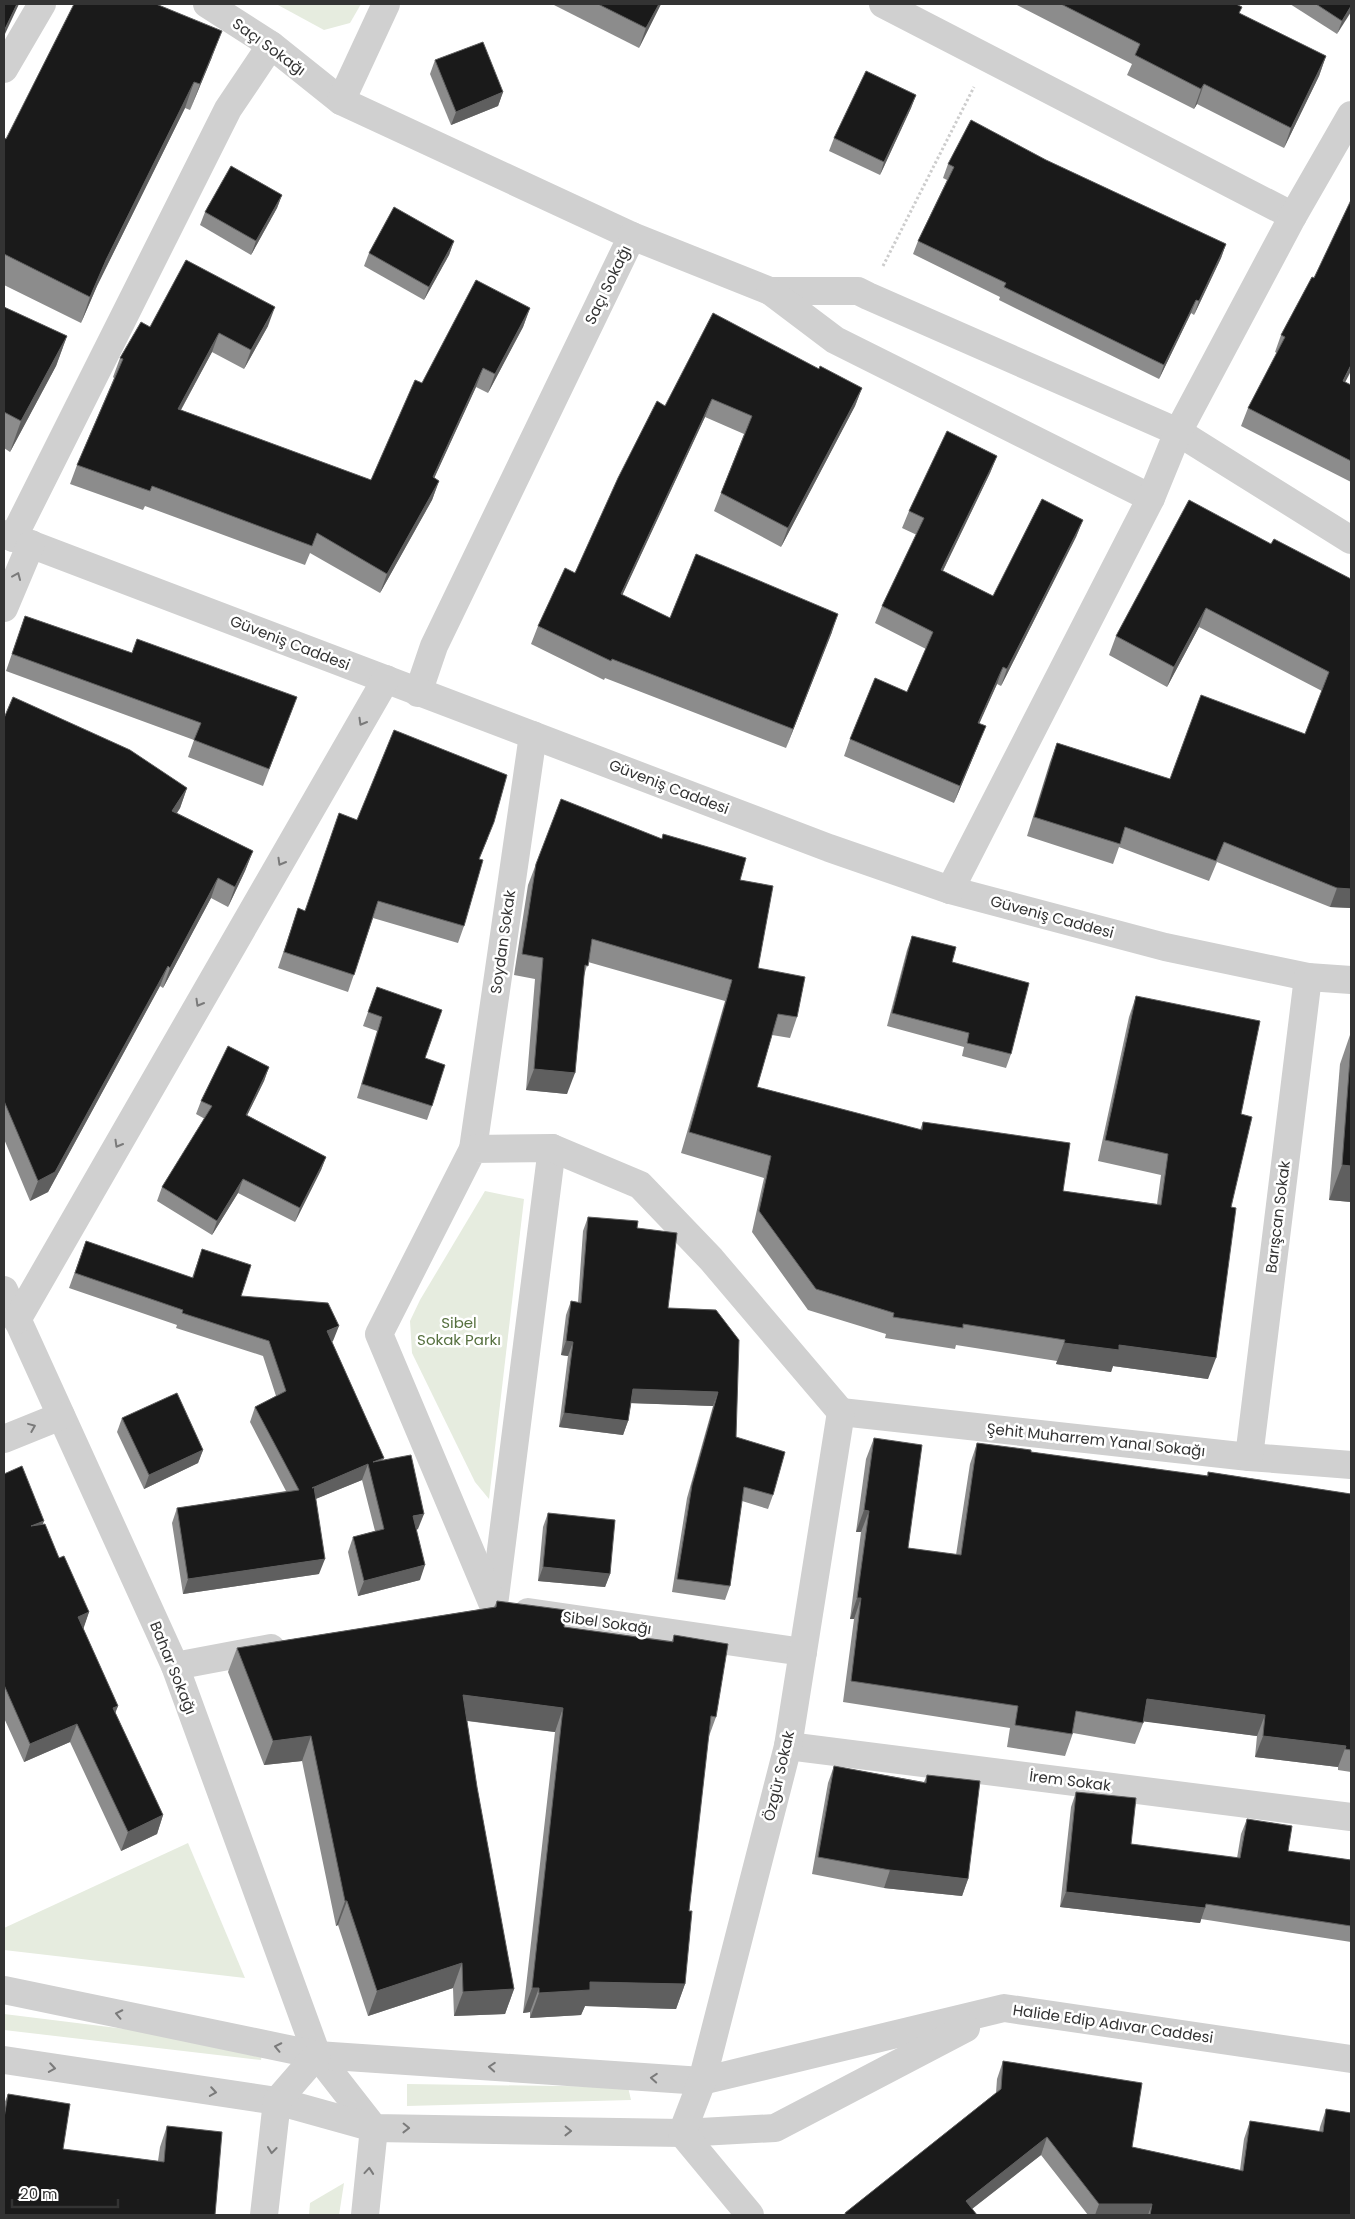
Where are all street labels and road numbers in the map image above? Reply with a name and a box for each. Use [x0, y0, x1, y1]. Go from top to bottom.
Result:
street label: Saçı Sokağı [228, 13, 310, 80]
street label: Saçı Sokağı [579, 242, 636, 328]
street label: Güveniş Caddesi [227, 610, 353, 675]
street label: Güveniş Caddesi [606, 754, 732, 819]
street label: Soydan Sokak [485, 888, 520, 995]
street label: Güveniş Caddesi [988, 890, 1116, 943]
street label: Barışcan Sokak [1260, 1159, 1295, 1274]
street label: Şehit Muharrem Yanal Sokağı [986, 1418, 1206, 1461]
street label: Sibel Sokağı [561, 1606, 653, 1639]
street label: Bahar Sokağı [145, 1618, 202, 1718]
street label: Özgür Sokak [758, 1728, 799, 1823]
street label: İrem Sokak [1028, 1765, 1112, 1796]
street label: Halide Edip Adıvar Caddesi [1012, 1999, 1215, 2048]

